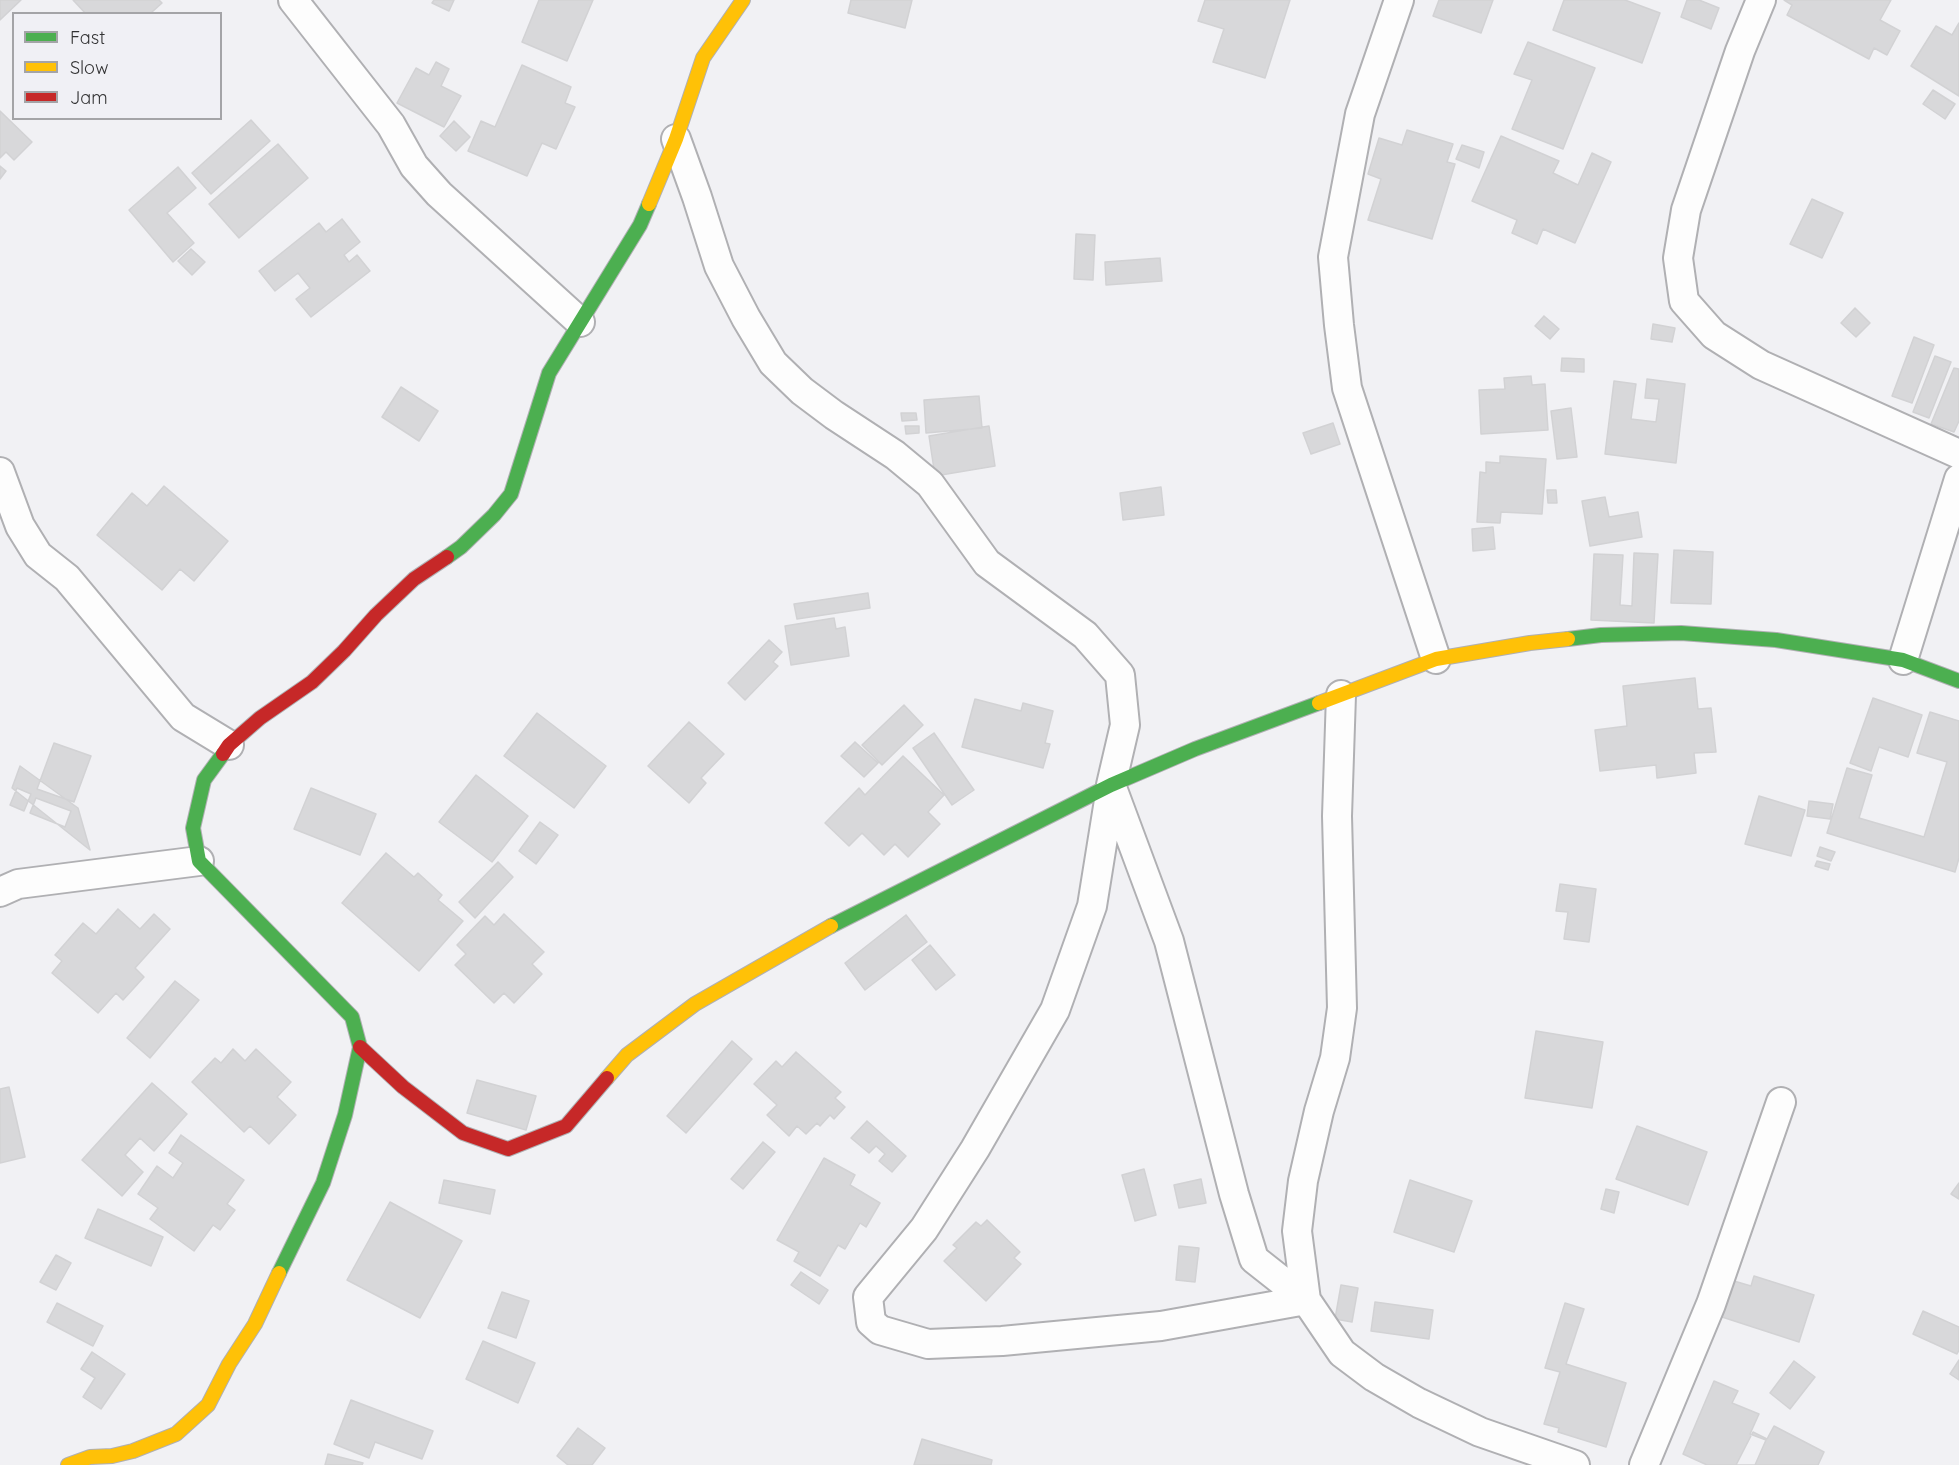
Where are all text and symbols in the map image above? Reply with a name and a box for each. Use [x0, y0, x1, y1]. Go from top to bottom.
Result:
legend [12, 12, 222, 120]
text: Fast [70, 26, 105, 49]
text: Slow [70, 56, 108, 79]
text: Jam [70, 86, 108, 109]

